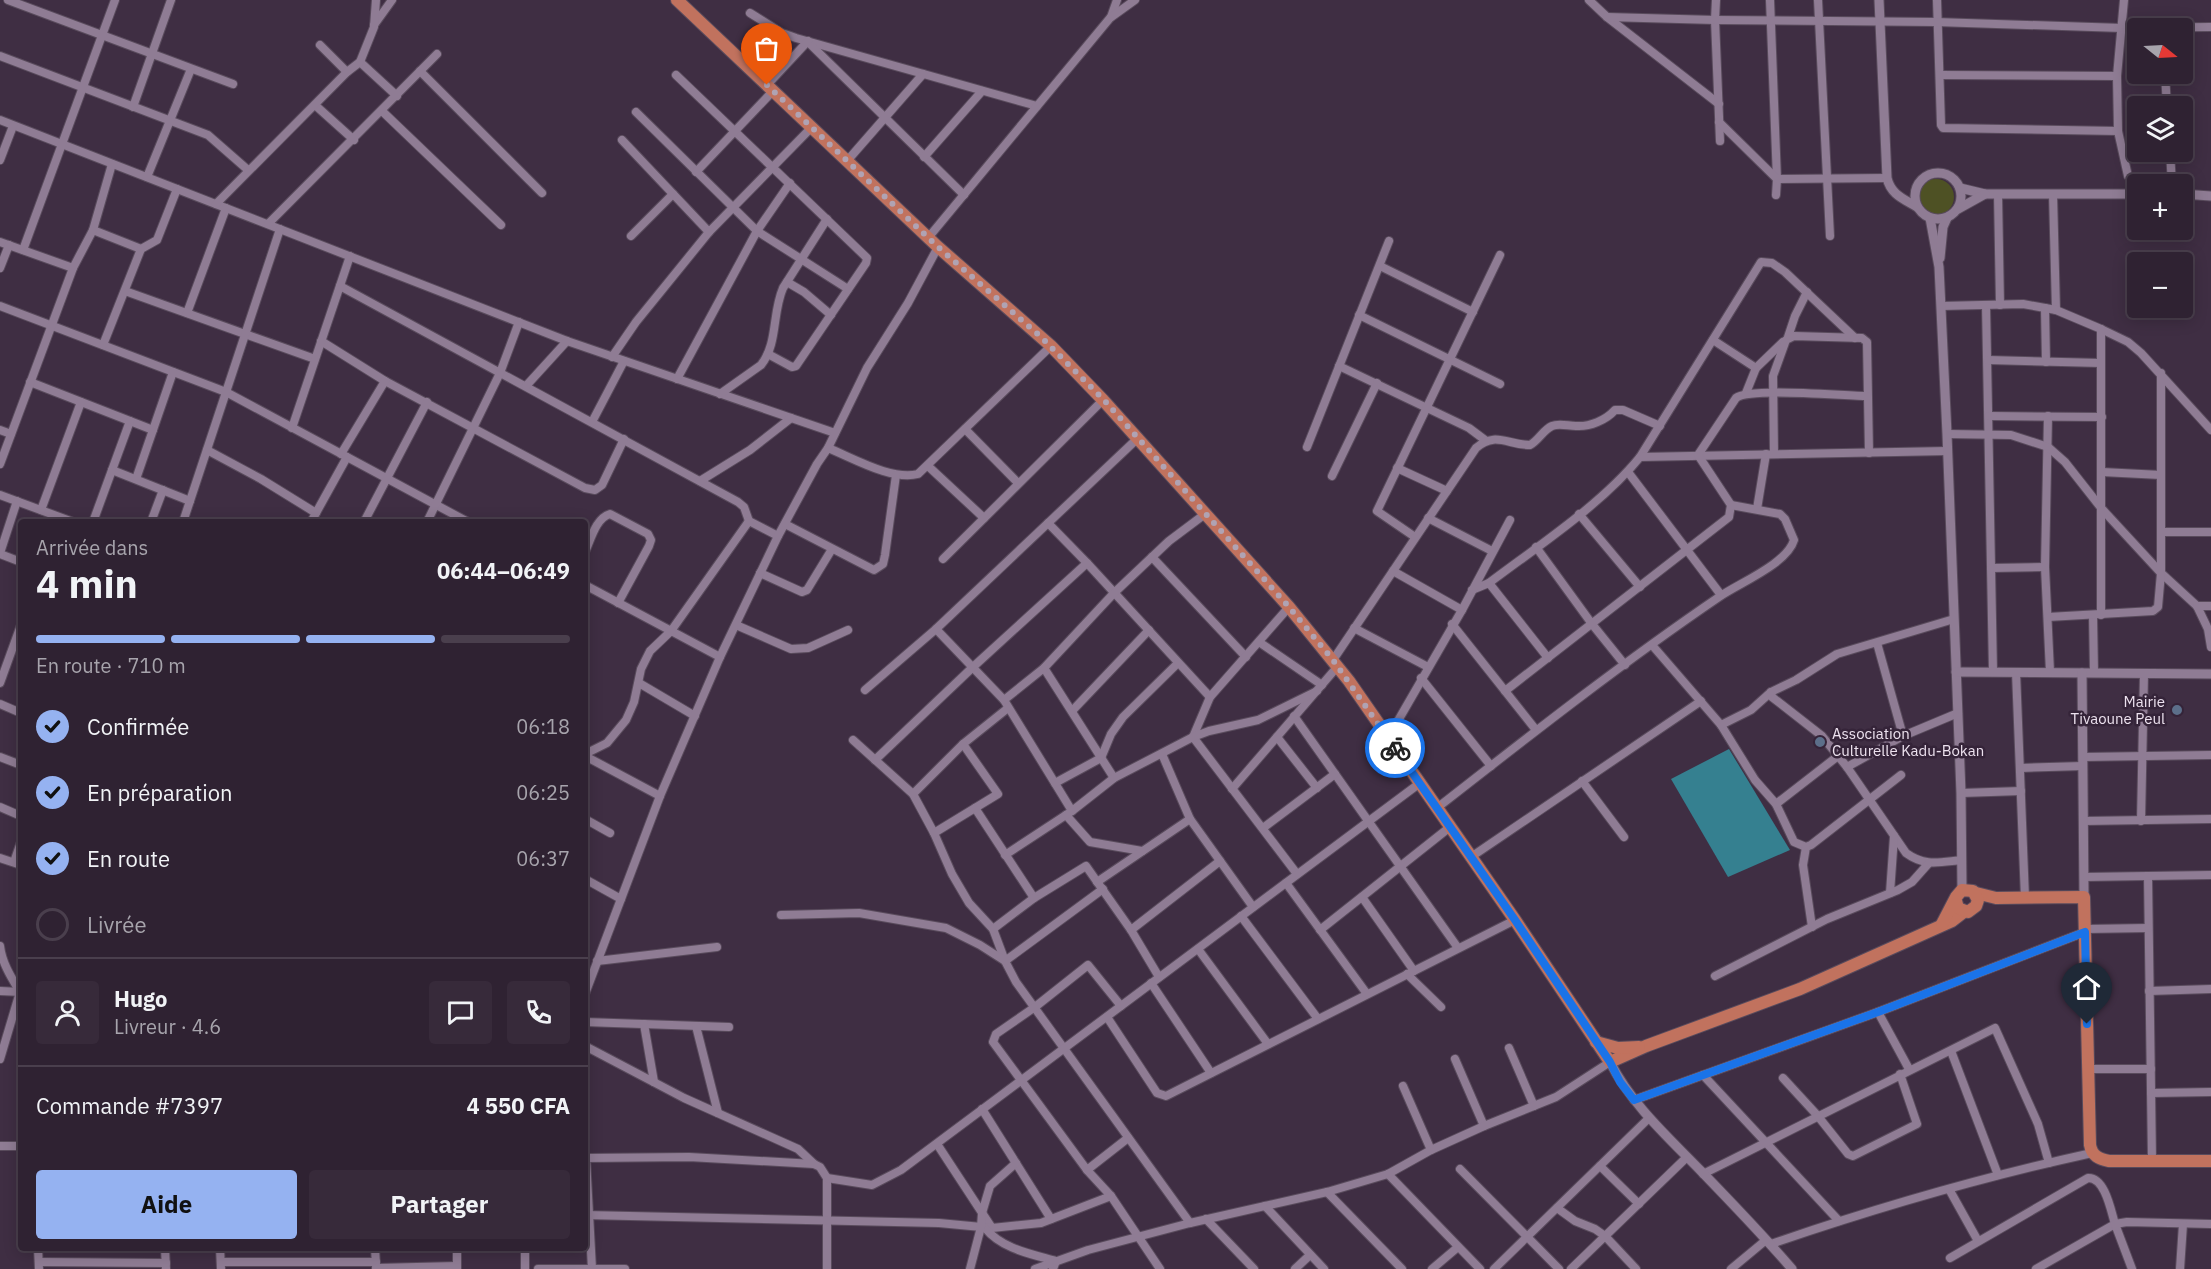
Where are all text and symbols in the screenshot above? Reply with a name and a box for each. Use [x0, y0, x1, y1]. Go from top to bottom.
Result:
north arrow [2127, 18, 2193, 84]
map controls [2127, 18, 2193, 318]
pin [741, 23, 792, 85]
icon: bag [750, 32, 783, 65]
button: layers [2127, 96, 2193, 162]
button: + [2127, 174, 2193, 240]
button: − [2127, 252, 2193, 318]
text: Arrivée dans [36, 534, 148, 561]
text: 06:44–06:49 [437, 556, 570, 585]
text: 4 min [36, 558, 138, 609]
text: En route · 710 m [36, 652, 186, 679]
place label: Mairie Tivaoune Peul [2071, 692, 2165, 728]
marker: Mairie Tivaoune Peul [2170, 703, 2184, 717]
icon: check [36, 710, 69, 743]
text: Confirmée [87, 712, 189, 741]
text: 06:18 [516, 713, 570, 740]
courier [1365, 718, 1425, 778]
place label: Association Culturelle Kadu-Bokan [1832, 724, 1984, 760]
icon: bike [1379, 732, 1412, 765]
marker: Association Culturelle Kadu-Bokan [1813, 735, 1827, 749]
icon: check [36, 776, 69, 809]
text: En préparation [87, 778, 233, 807]
text: 06:25 [516, 779, 570, 806]
icon: check [36, 842, 69, 875]
text: En route [87, 844, 170, 873]
text: 06:37 [516, 845, 570, 872]
text: Livrée [87, 910, 146, 939]
pin [2061, 962, 2112, 1024]
icon: home [2070, 971, 2103, 1004]
button: person [36, 981, 99, 1044]
button: chat [429, 981, 492, 1044]
button: phone [507, 981, 570, 1044]
text: Hugo [114, 984, 167, 1013]
text: Livreur · 4.6 [114, 1013, 221, 1040]
text: Commande #7397 [36, 1091, 223, 1120]
text: 4 550 CFA [466, 1091, 570, 1120]
button: Aide [36, 1170, 297, 1239]
button: Partager [309, 1170, 570, 1239]

